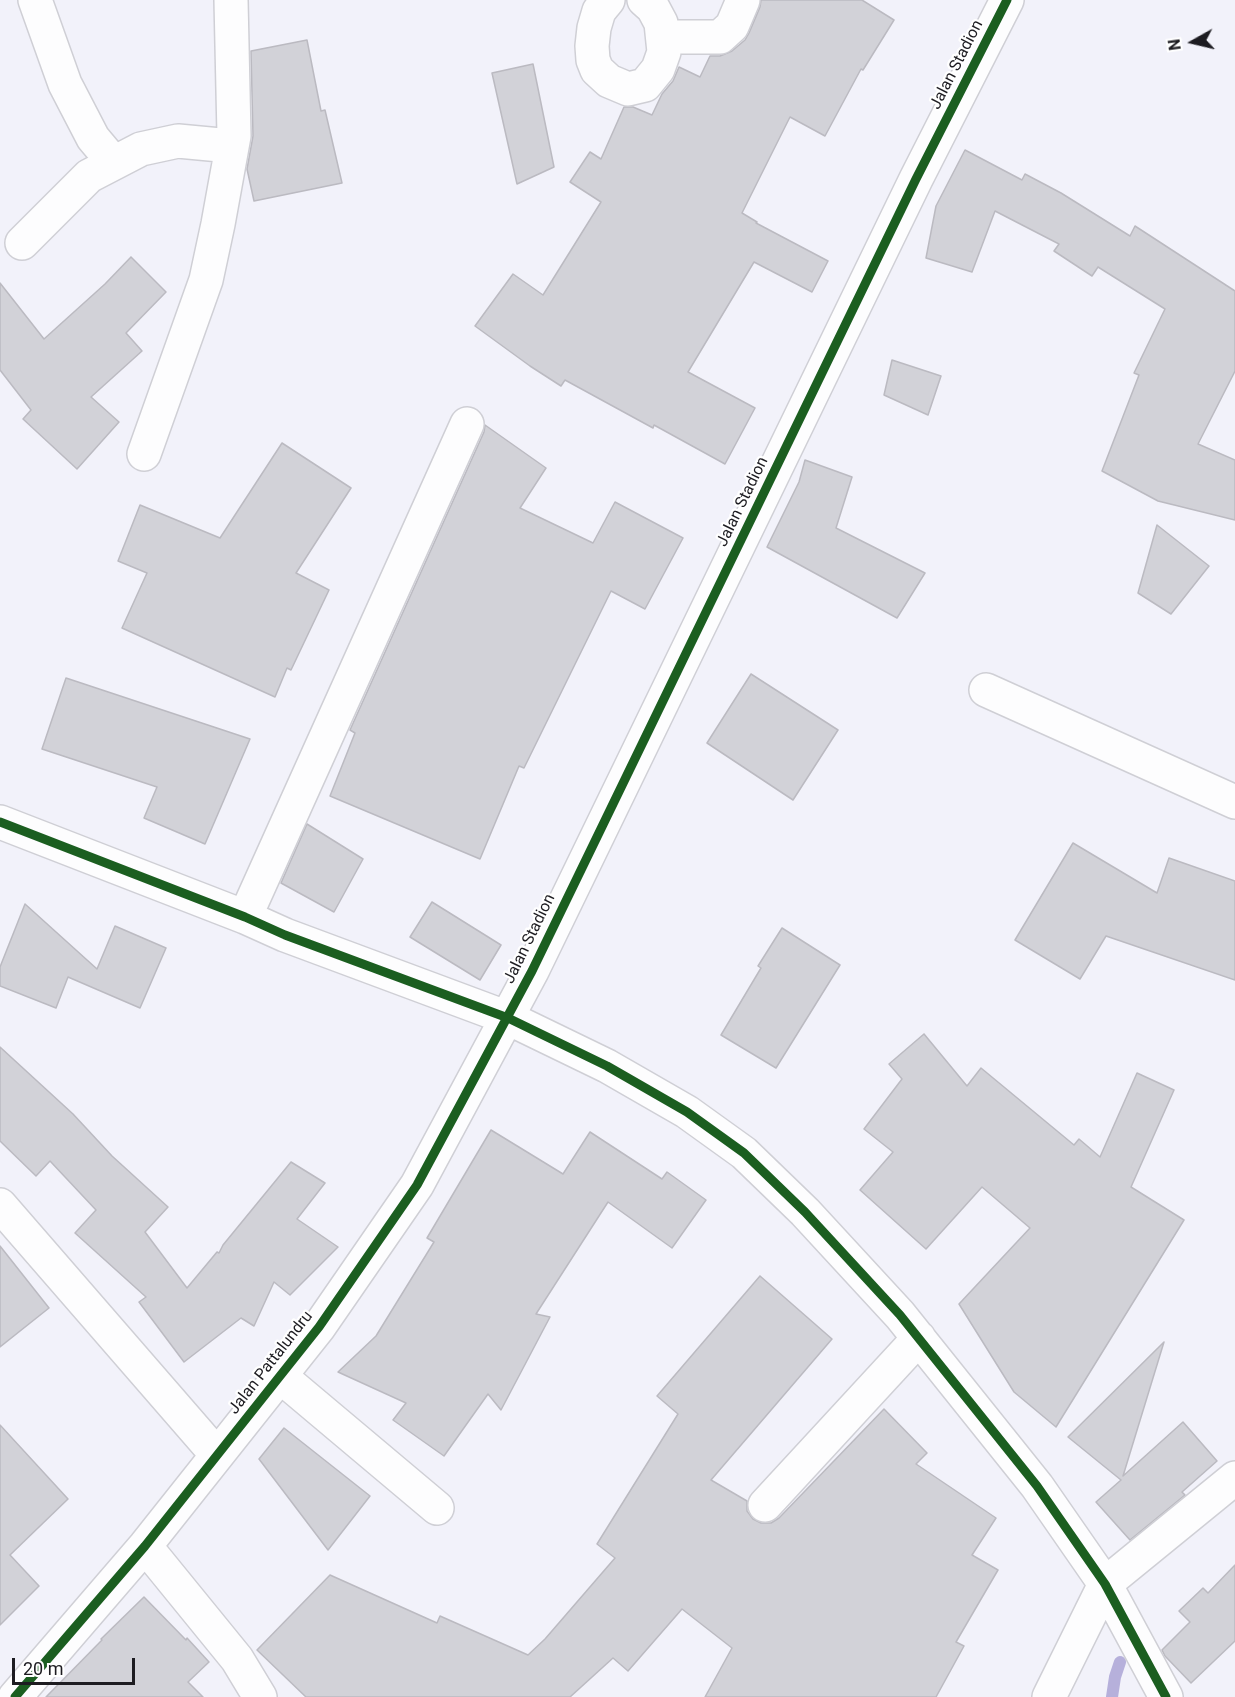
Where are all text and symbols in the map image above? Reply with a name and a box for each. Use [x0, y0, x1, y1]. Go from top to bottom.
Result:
north arrow [1163, 12, 1223, 72]
street label: Jalan Stadion [926, 17, 988, 113]
text: N [1164, 38, 1185, 51]
street label: Jalan Stadion [713, 454, 773, 550]
street label: Jalan Stadion [500, 891, 560, 987]
street label: Jalan Pattalundru [225, 1308, 317, 1418]
scale bar [15, 1646, 138, 1684]
text: 20 m [23, 1658, 63, 1679]

